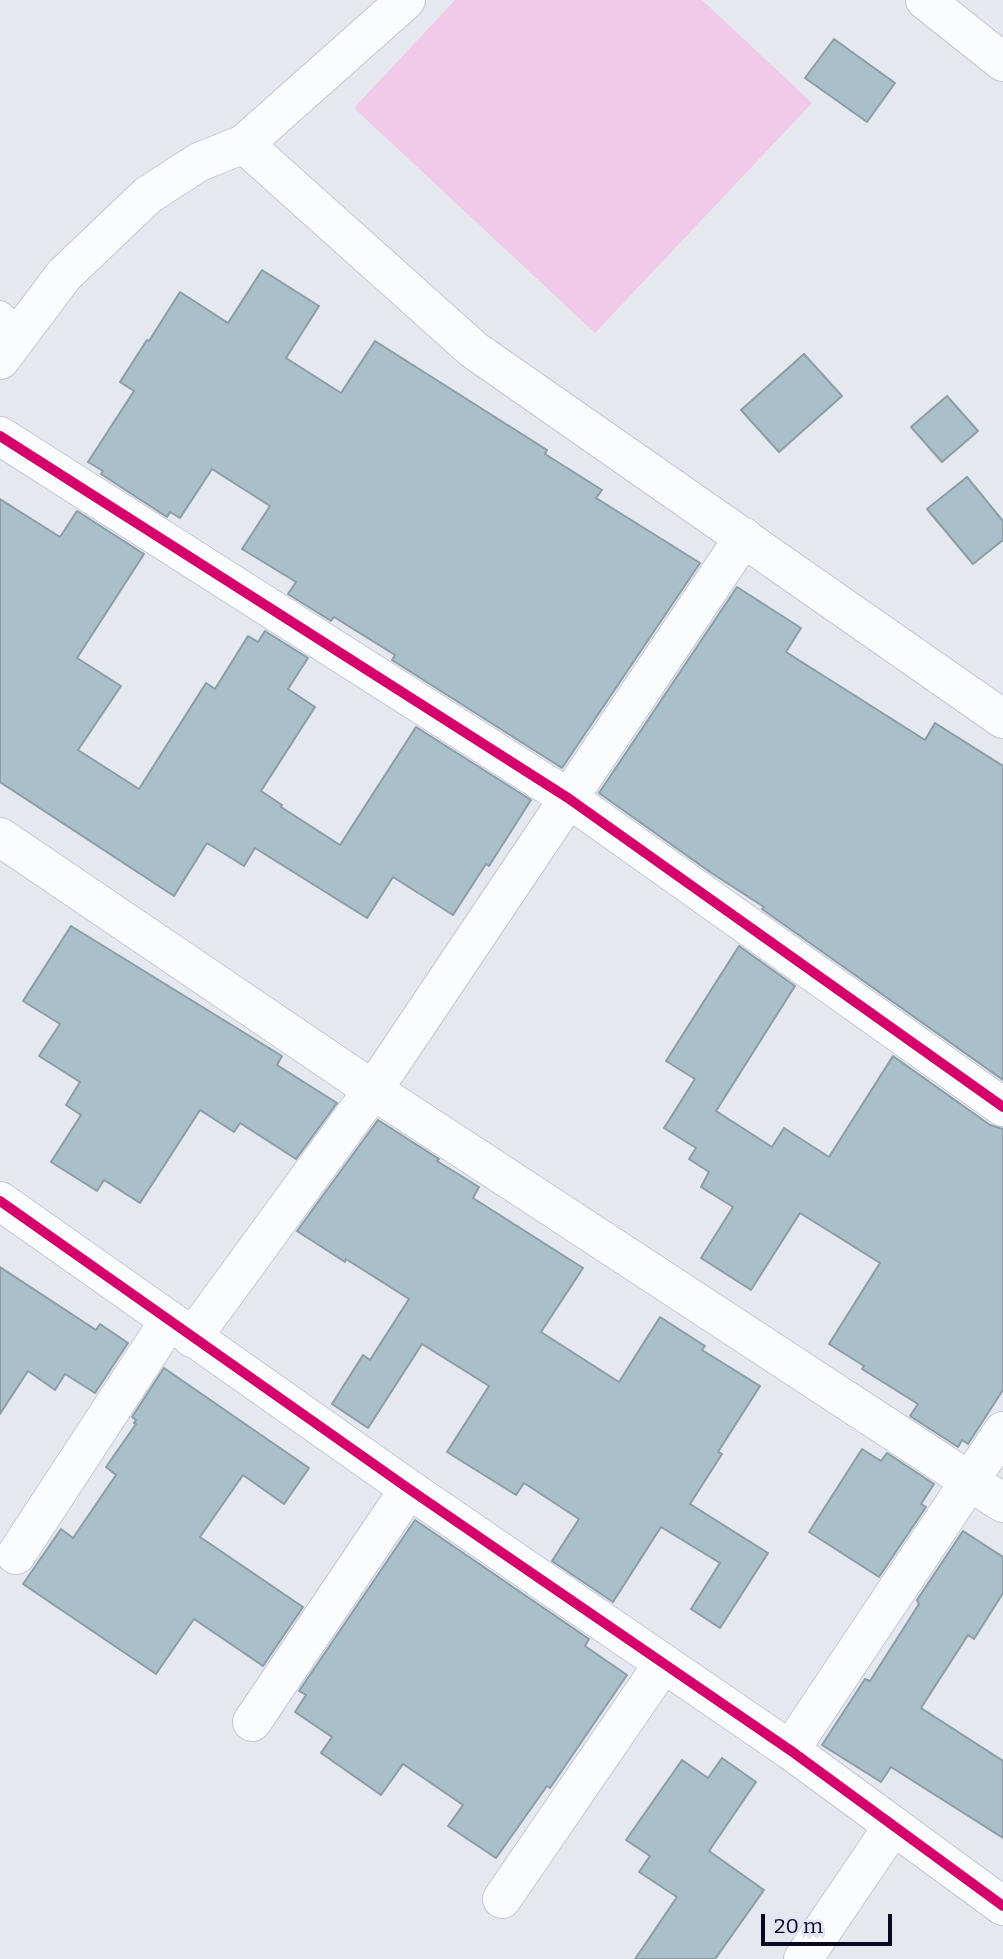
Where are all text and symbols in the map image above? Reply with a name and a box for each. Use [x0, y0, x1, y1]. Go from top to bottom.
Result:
scale bar [765, 1899, 896, 1943]
text: 20 m [774, 1913, 823, 1939]

